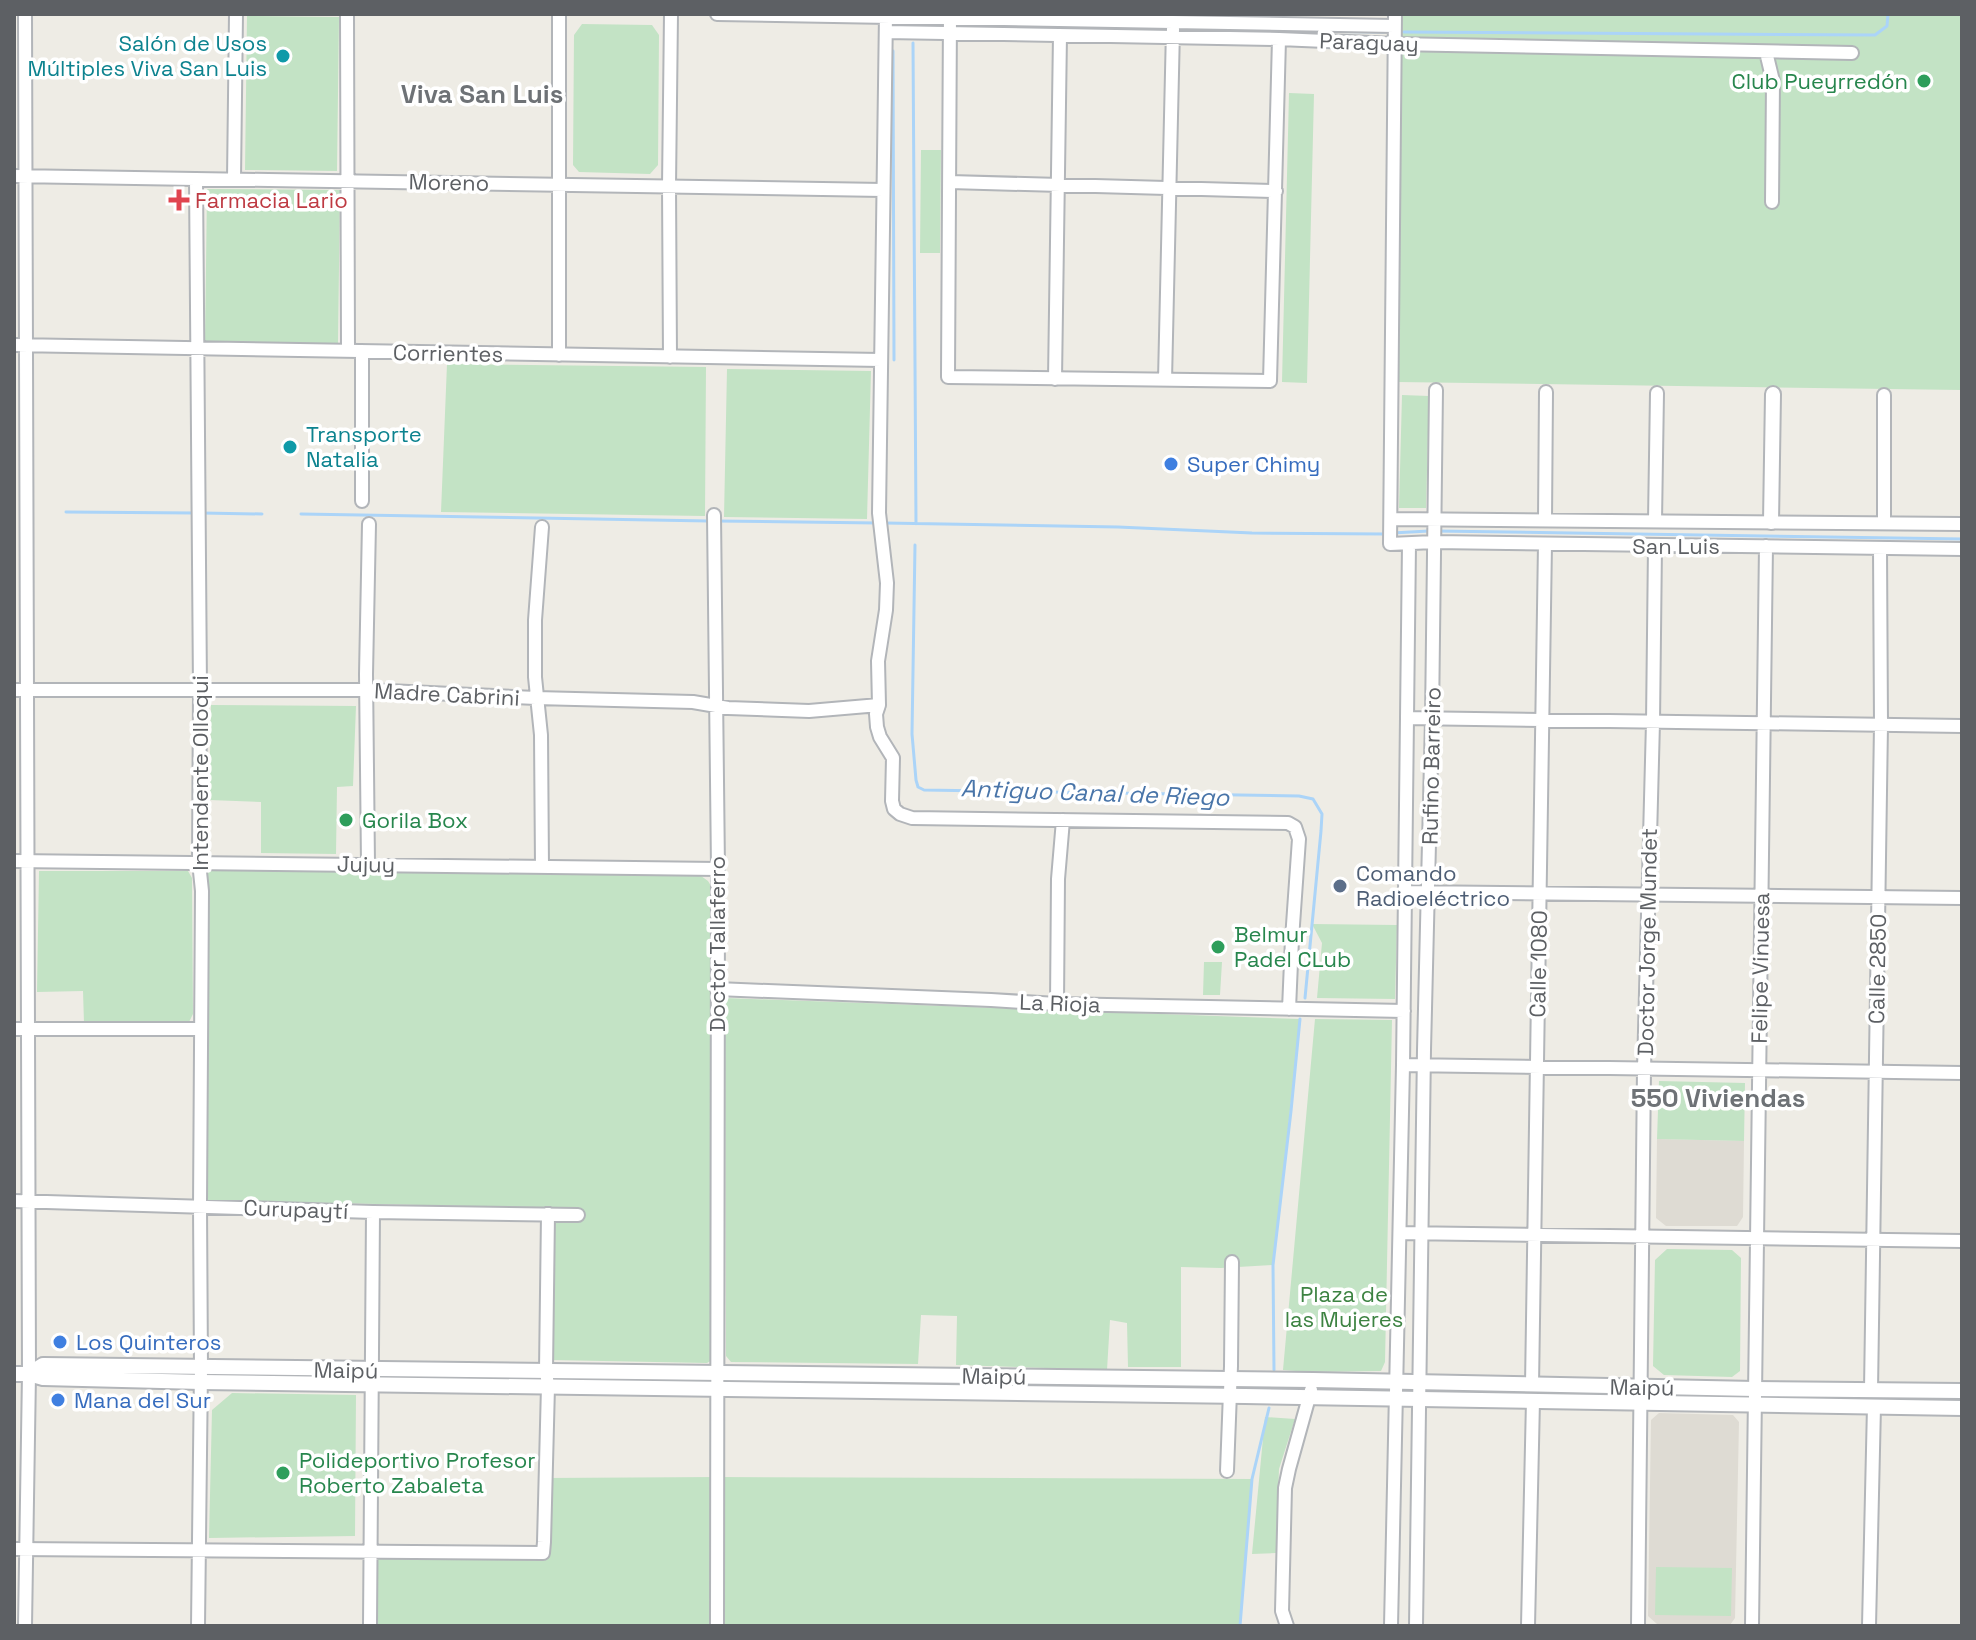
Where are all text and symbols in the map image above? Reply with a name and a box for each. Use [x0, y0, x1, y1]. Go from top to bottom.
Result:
street label: Paraguay [1319, 26, 1419, 58]
place label: Salón de Usos Múltiples Viva San Luis [28, 29, 267, 82]
marker: Salón de Usos Múltiples Viva San Luis [274, 47, 292, 65]
place label: Club Pueyrredón [1732, 67, 1908, 95]
marker: Club Pueyrredón [1915, 72, 1933, 90]
district label: Viva San Luis [401, 77, 563, 111]
street label: Moreno [408, 167, 490, 197]
place label: Farmacia Lario [195, 186, 348, 214]
marker: Farmacia Lario [170, 191, 188, 209]
street label: Corrientes [393, 338, 503, 368]
place label: Transporte Natalia [306, 420, 422, 473]
marker: Transporte Natalia [281, 438, 299, 456]
place label: Super Chimy [1187, 450, 1320, 478]
marker: Super Chimy [1162, 455, 1180, 473]
street label: San Luis [1632, 532, 1720, 560]
street label: Intendente Olloqui [186, 675, 214, 871]
street label: Madre Cabrini [374, 676, 520, 712]
street label: Rufino Barreiro [1416, 687, 1446, 845]
water label: Antiguo Canal de Riego [960, 772, 1231, 813]
place label: Gorila Box [362, 806, 468, 834]
marker: Gorila Box [337, 811, 355, 829]
street label: Doctor Jorge Mundet [1631, 828, 1663, 1056]
street label: Jujuy [337, 849, 395, 879]
street label: Doctor Tallaferro [703, 856, 731, 1032]
place label: Comando Radioeléctrico [1356, 859, 1510, 912]
marker: Comando Radioeléctrico [1331, 877, 1349, 895]
street label: Felipe Vinuesa [1745, 892, 1775, 1044]
street label: Calle 1080 [1523, 910, 1553, 1018]
street label: Calle 2850 [1862, 914, 1892, 1024]
place label: Belmur Padel CLub [1234, 920, 1351, 973]
marker: Belmur Padel CLub [1209, 938, 1227, 956]
street label: La Rioja [1019, 988, 1101, 1018]
district label: 550 Viviendas [1631, 1081, 1805, 1115]
street label: Curupaytí [243, 1193, 349, 1225]
park label: Plaza de las Mujeres [1285, 1280, 1403, 1333]
place label: Los Quinteros [76, 1328, 221, 1356]
marker: Los Quinteros [51, 1333, 69, 1351]
street label: Maipú [313, 1355, 379, 1385]
street label: Maipú [961, 1361, 1027, 1391]
street label: Maipú [1609, 1372, 1675, 1402]
place label: Mana del Sur [74, 1386, 211, 1414]
marker: Mana del Sur [49, 1391, 67, 1409]
place label: Polideportivo Profesor Roberto Zabaleta [299, 1446, 536, 1499]
marker: Polideportivo Profesor Roberto Zabaleta [274, 1464, 292, 1482]

